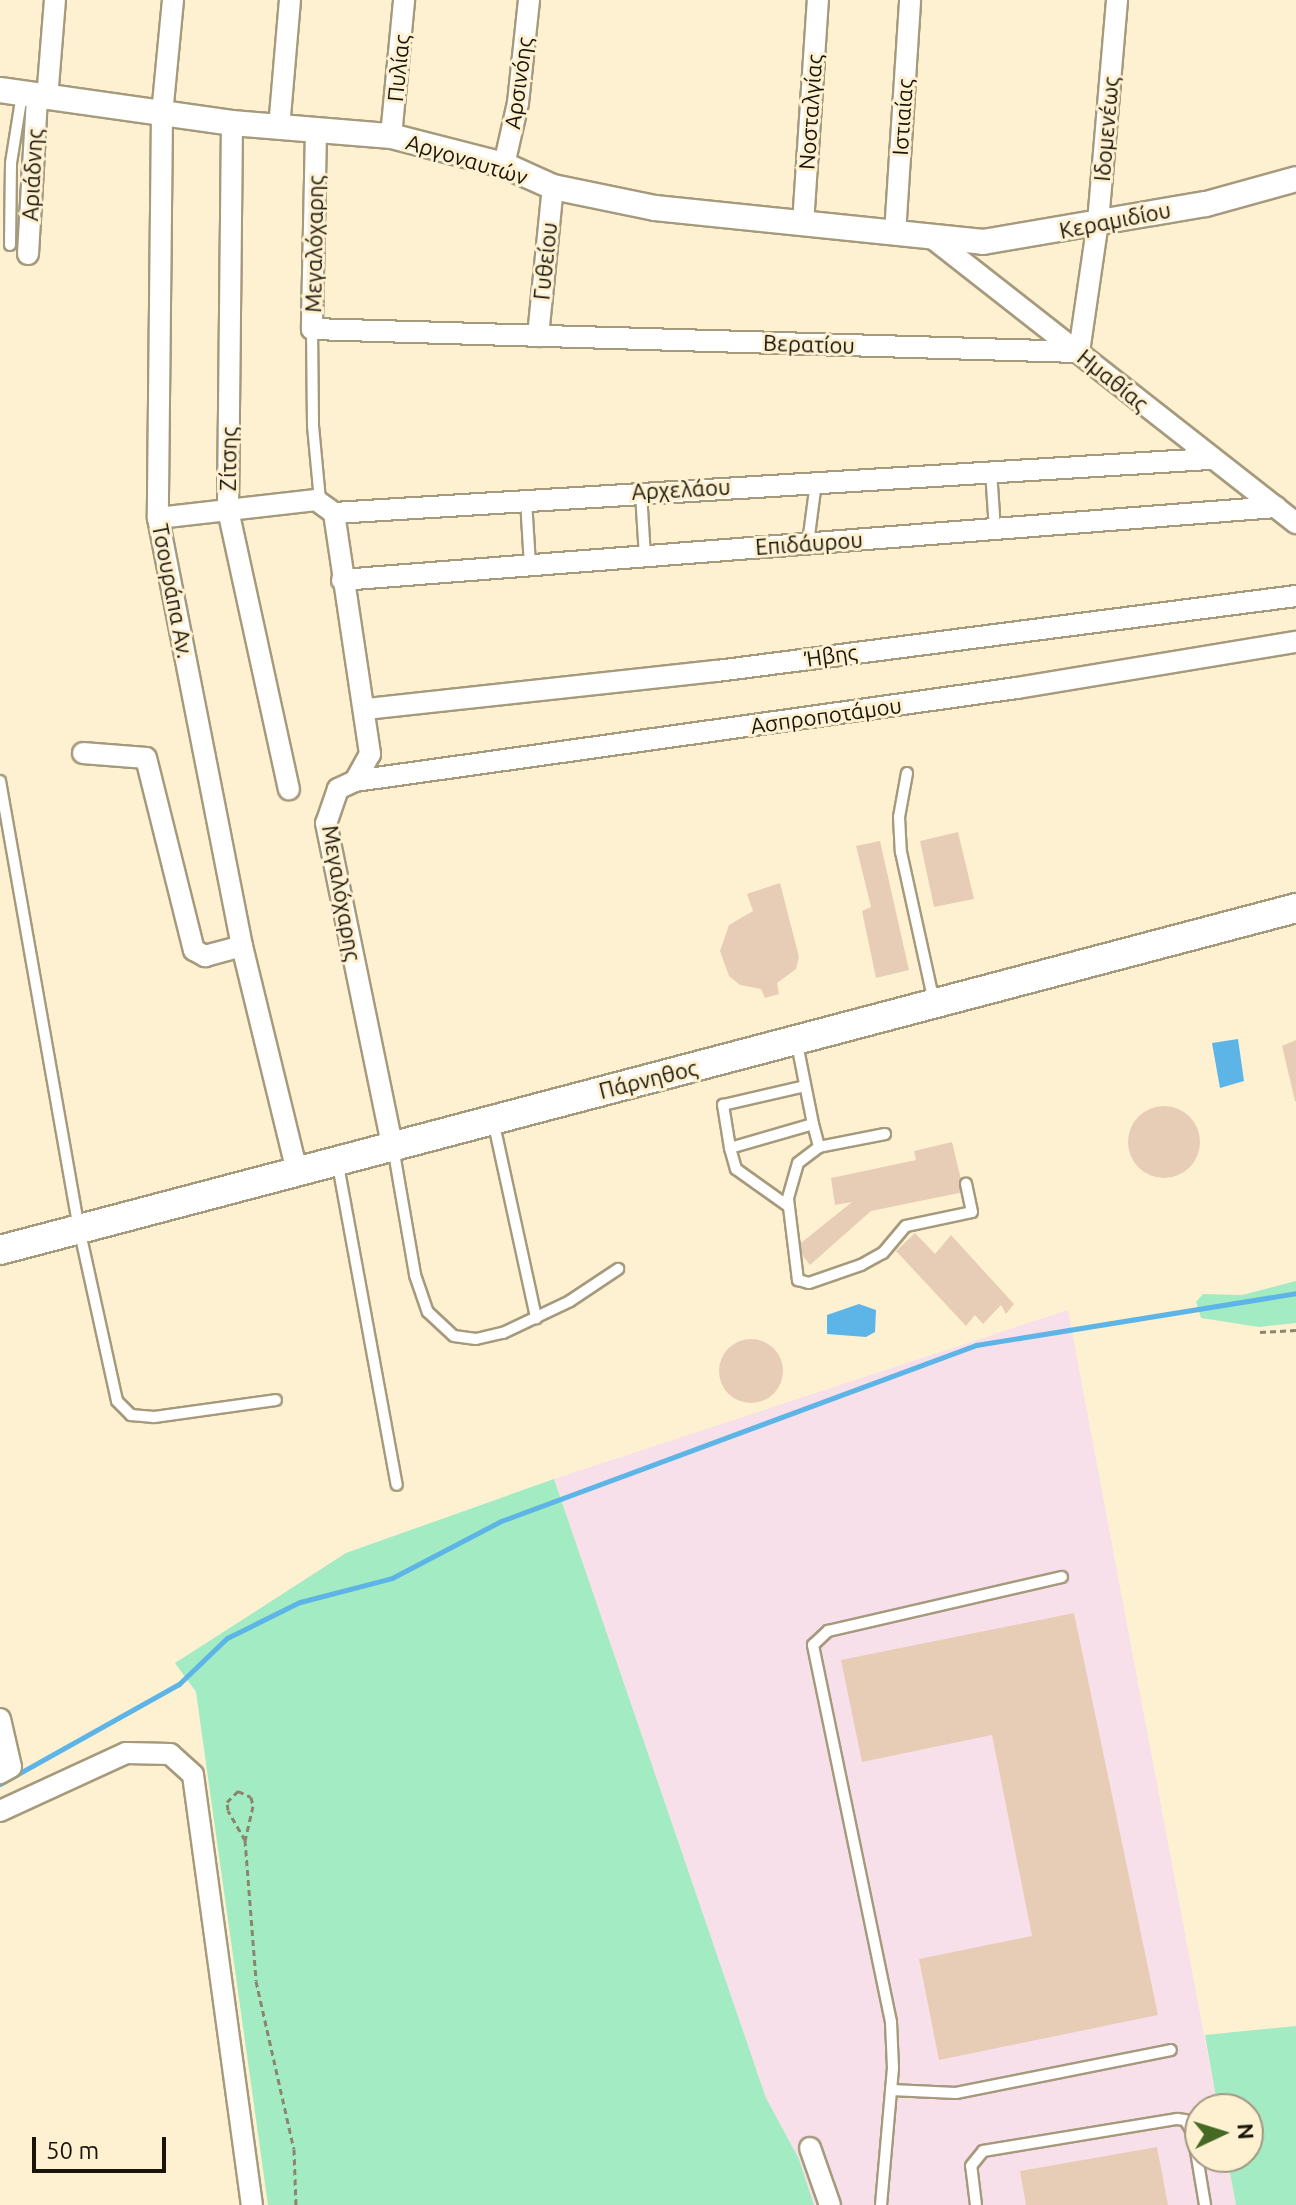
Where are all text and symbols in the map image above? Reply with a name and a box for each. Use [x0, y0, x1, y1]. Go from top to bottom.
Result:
street label: Πυλίας [381, 33, 415, 103]
street label: Αρσινόης [498, 35, 538, 131]
street label: Νοσταλγίας [793, 53, 827, 171]
street label: Ιδομενέως [1088, 76, 1124, 182]
street label: Ιστιαίας [886, 78, 918, 156]
street label: Αριάδνης [16, 128, 48, 222]
street label: Αργοναυτών [403, 128, 531, 190]
street label: Μεγαλόχαρης [300, 175, 328, 313]
street label: Κεραμιδίου [1057, 196, 1173, 244]
street label: Γυθείου [528, 221, 562, 301]
street label: Βερατίου [763, 329, 855, 359]
street label: Ημαθίας [1072, 344, 1154, 416]
street label: Ζίτσης [214, 427, 242, 491]
street label: Αρχελάου [631, 473, 731, 505]
street label: Τσουράπα Αν. [147, 521, 199, 661]
street label: Επιδάυρου [754, 526, 864, 560]
street label: Ήβης [803, 638, 859, 672]
street label: Ασπροποτάμου [749, 691, 903, 739]
street label: Μεγαλόχαρης [317, 823, 367, 963]
street label: Πάρνηθος [596, 1054, 700, 1104]
north arrow [1184, 2093, 1264, 2173]
scale bar [36, 2121, 170, 2171]
text: N [1233, 2122, 1259, 2140]
text: 50 m [46, 2137, 99, 2164]

